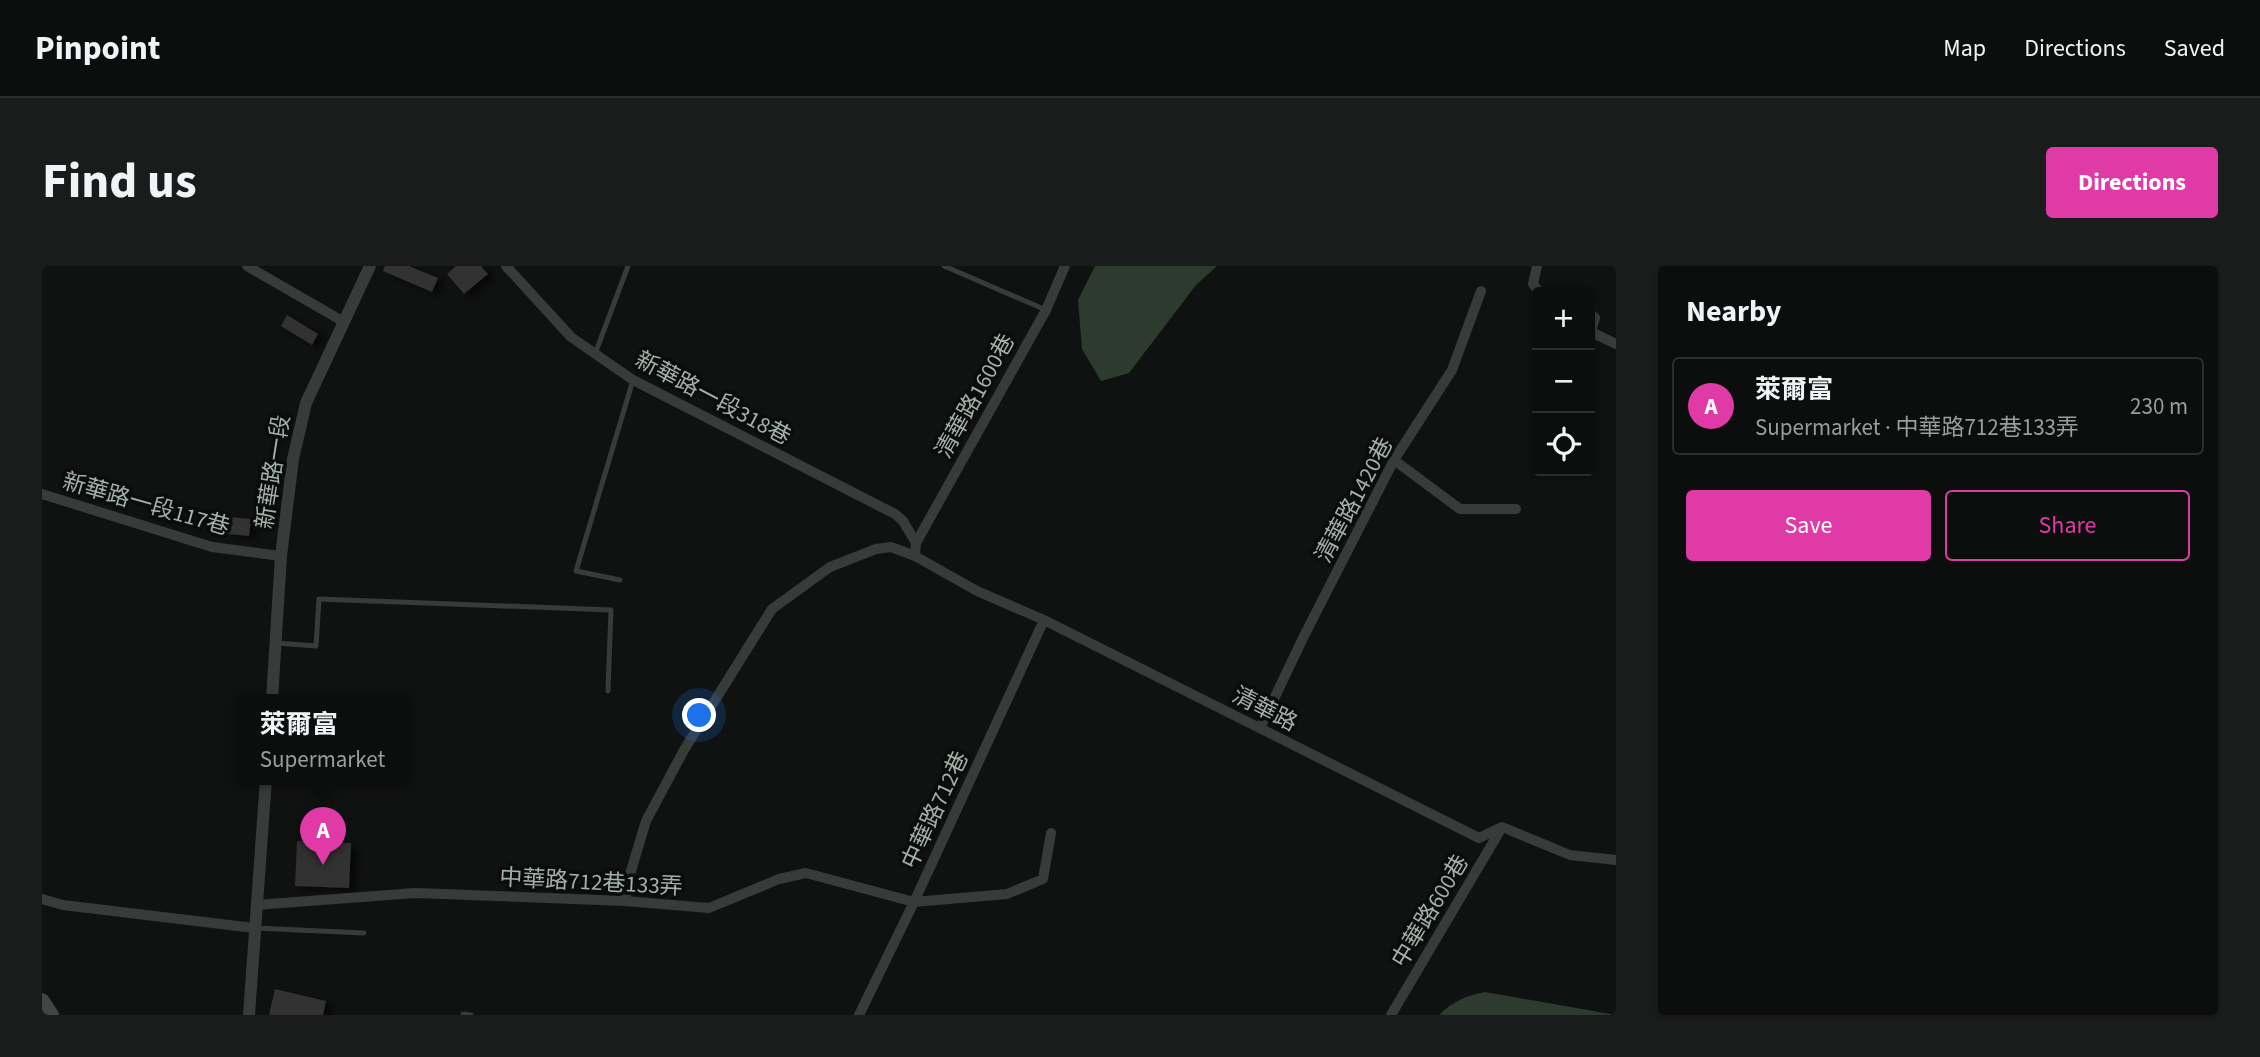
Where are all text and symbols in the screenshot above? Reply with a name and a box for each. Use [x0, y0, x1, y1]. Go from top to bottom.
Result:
text: Pinpoint [35, 25, 161, 72]
text: Map [1943, 31, 1986, 66]
text: Directions [2024, 31, 2126, 66]
text: Saved [2164, 31, 2225, 66]
text: Find us [42, 147, 197, 217]
button: Directions [2046, 147, 2218, 218]
map controls [1532, 287, 1595, 476]
button: + [1532, 287, 1595, 350]
text: Nearby [1686, 290, 1781, 333]
street label: 清華路1600巷 [927, 328, 1023, 464]
street label: 新華路一段318巷 [629, 343, 797, 453]
button: − [1532, 350, 1595, 413]
text: 萊爾富 [1755, 371, 1833, 408]
text: A [1704, 390, 1718, 423]
text: 230 m [2130, 390, 2188, 423]
text: Supermarket · 中華路712巷133弄 [1755, 411, 2079, 444]
street label: 新華路一段 [248, 413, 298, 531]
button: locate [1532, 413, 1595, 476]
street label: 清華路1420巷 [1307, 431, 1401, 569]
street label: 新華路一段117巷 [59, 464, 233, 544]
button: Save [1686, 490, 1931, 561]
button: Share [1945, 490, 2190, 561]
street label: 清華路 [1227, 679, 1303, 739]
popup [235, 694, 410, 785]
your location [682, 698, 716, 732]
text: 萊爾富 [260, 706, 338, 743]
text: Supermarket [260, 743, 385, 776]
street label: 中華路712巷 [893, 746, 977, 874]
pin: A [300, 807, 346, 865]
street label: 中華路600巷 [1383, 848, 1477, 974]
street label: 中華路712巷133弄 [498, 861, 684, 903]

